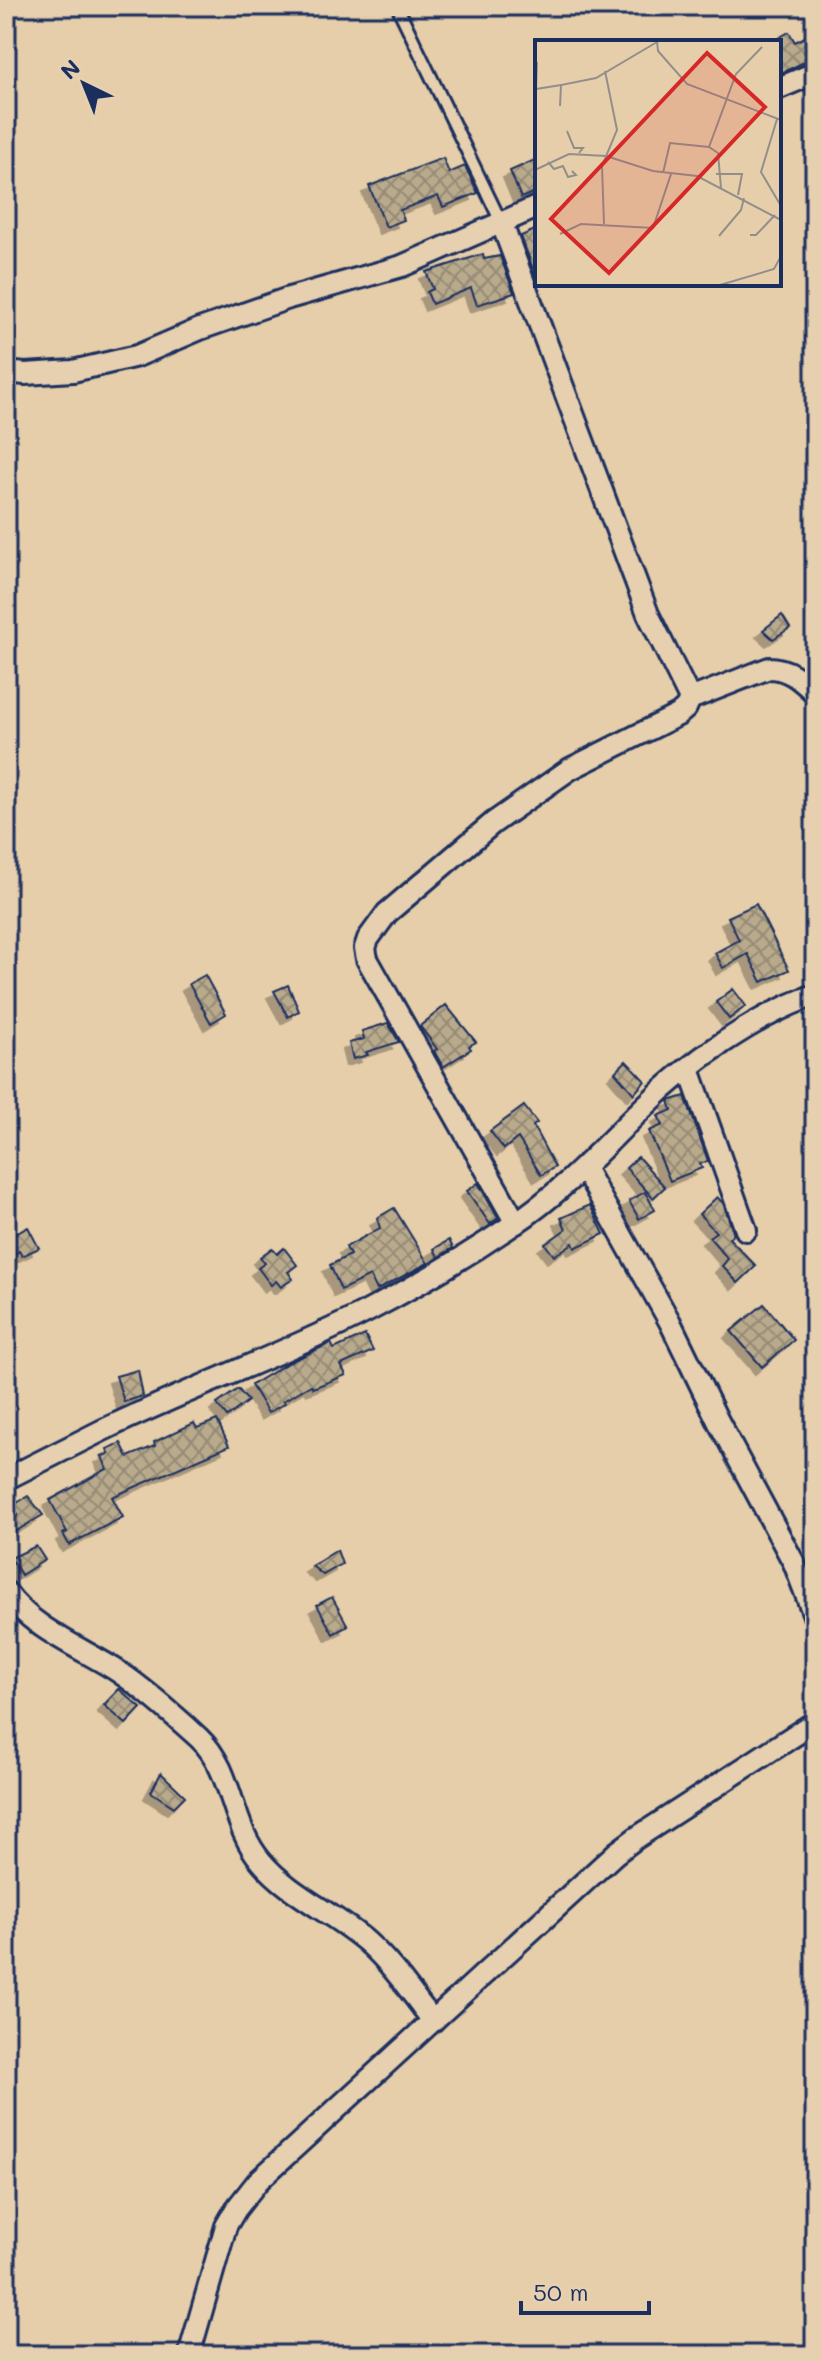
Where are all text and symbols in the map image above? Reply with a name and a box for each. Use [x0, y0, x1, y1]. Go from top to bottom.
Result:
inset map [535, 40, 781, 286]
north arrow [44, 44, 124, 124]
text: N [54, 53, 86, 85]
scale bar [521, 2265, 649, 2315]
text: 50 m [533, 2276, 589, 2307]

